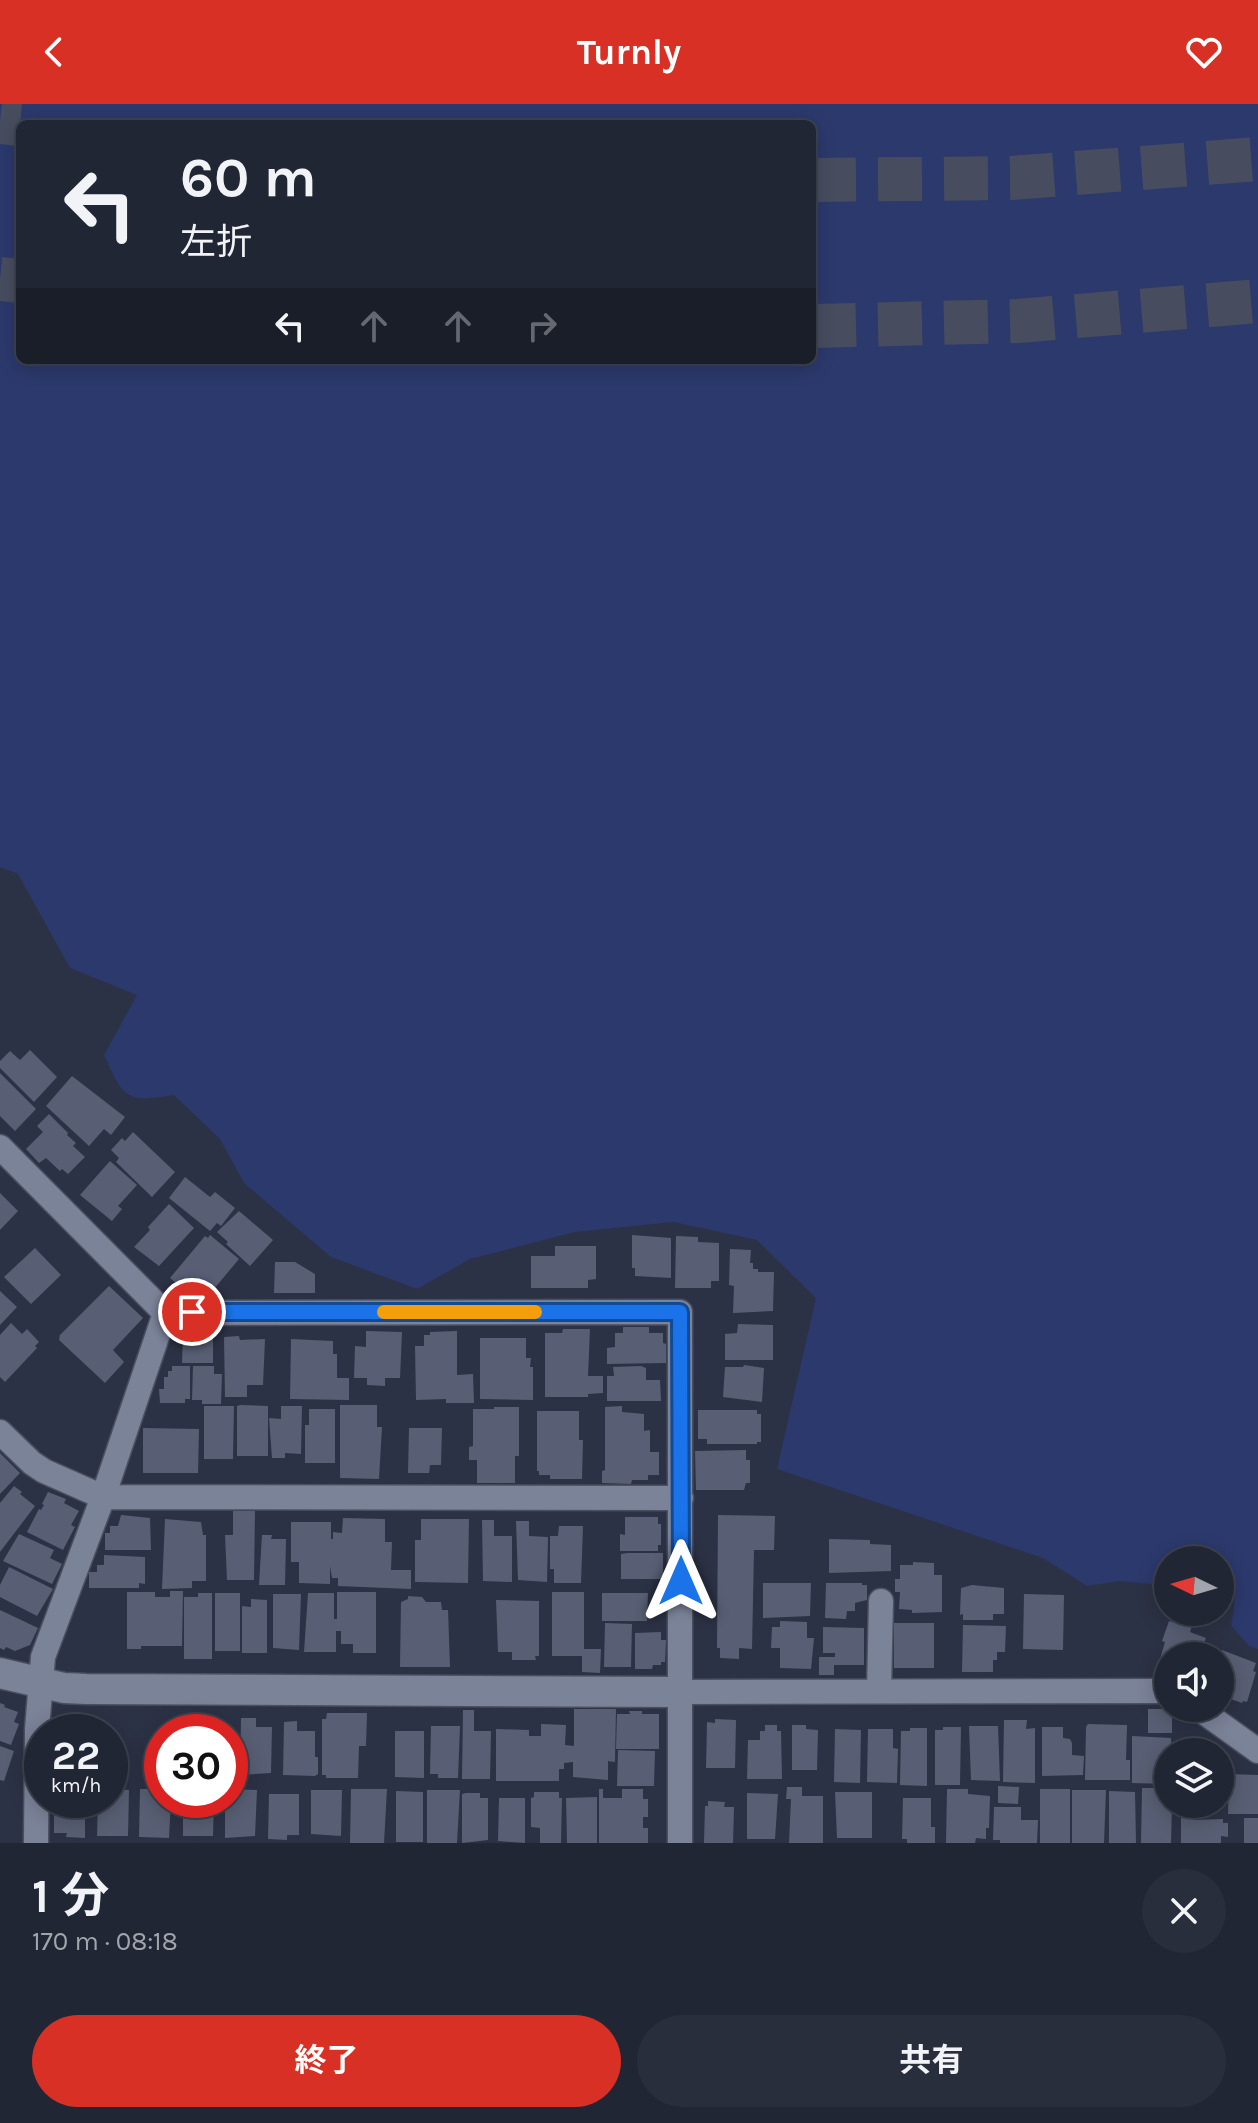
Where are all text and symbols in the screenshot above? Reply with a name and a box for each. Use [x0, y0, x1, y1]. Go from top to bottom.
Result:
icon: back [32, 30, 76, 74]
icon: heart [1182, 30, 1226, 74]
text: Turnly [577, 31, 681, 73]
text: 60 m [180, 145, 317, 210]
icon: left [48, 152, 152, 256]
text: 左折 [180, 221, 252, 263]
icon: left [268, 304, 312, 348]
icon: ahead [352, 304, 396, 348]
icon: ahead [436, 304, 480, 348]
icon: right [520, 304, 564, 348]
pin [158, 1278, 226, 1346]
icon: arrive [170, 1290, 214, 1334]
position arrow [639, 1539, 723, 1623]
north arrow [1154, 1546, 1234, 1626]
map controls [1154, 1546, 1234, 1818]
button: sound [1154, 1642, 1234, 1722]
speed limit sign: 30 [144, 1714, 248, 1818]
text: 22 [52, 1732, 100, 1779]
button: layers [1154, 1738, 1234, 1818]
text: km/h [51, 1774, 101, 1797]
text: 1 分 [32, 1868, 109, 1924]
button: close [1142, 1869, 1226, 1953]
text: 170 m · 08:18 [32, 1926, 178, 1957]
button: 終了 [32, 2015, 621, 2107]
button: 共有 [637, 2015, 1226, 2107]

